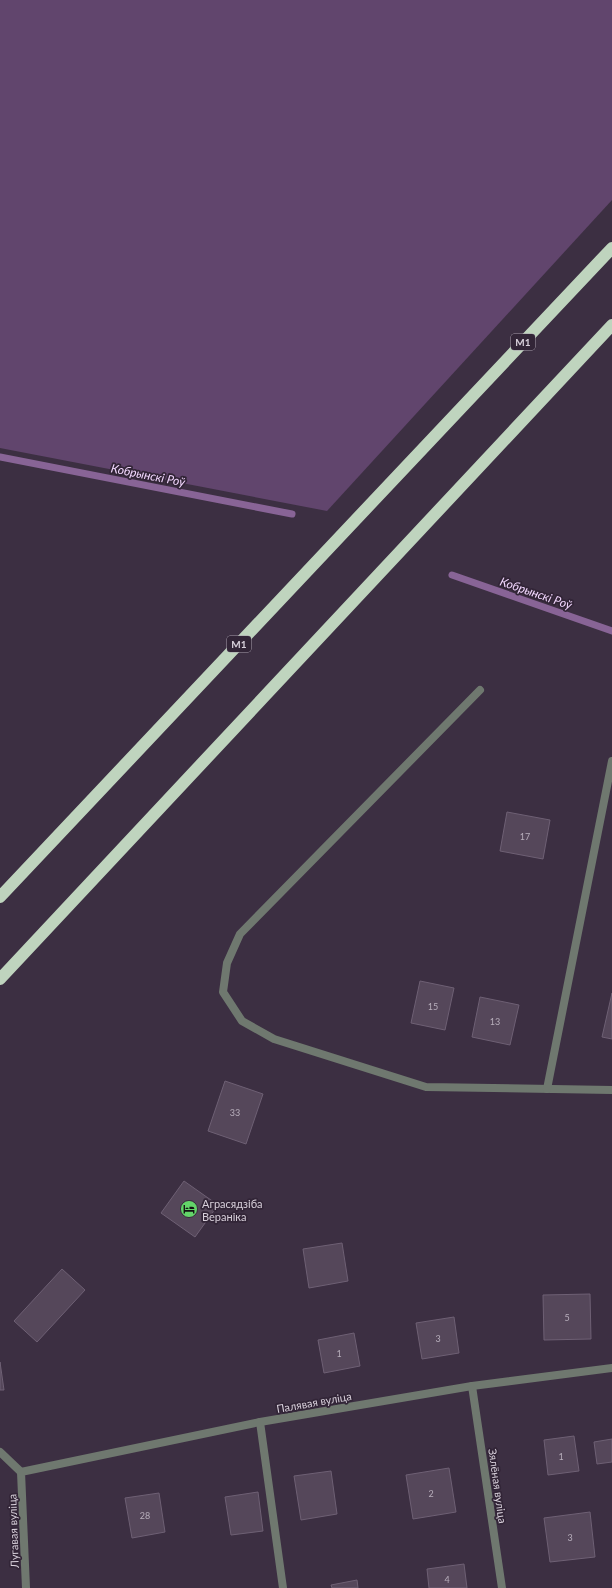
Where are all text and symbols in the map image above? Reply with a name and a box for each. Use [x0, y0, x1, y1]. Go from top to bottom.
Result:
road number: М1 [511, 334, 535, 350]
water label: Кобрынскі Роў [110, 460, 187, 490]
water label: Кобрынскі Роў [498, 574, 574, 612]
road number: М1 [227, 636, 251, 652]
house number: 17 [520, 831, 530, 842]
house number: 15 [428, 1001, 438, 1012]
house number: 13 [490, 1016, 500, 1027]
house number: 33 [230, 1107, 240, 1118]
place label: Аграсядзіба Вераніка [202, 1197, 263, 1223]
hotel icon: Аграсядзіба Вераніка [179, 1199, 199, 1219]
house number: 5 [564, 1312, 570, 1323]
house number: 3 [435, 1333, 441, 1344]
house number: 1 [336, 1348, 342, 1359]
street label: Палявая вуліца [275, 1389, 353, 1415]
street label: Зялёная вуліца [486, 1448, 510, 1524]
house number: 1 [558, 1451, 564, 1462]
house number: 2 [428, 1488, 434, 1499]
street label: Лугавая вуліца [5, 1494, 21, 1569]
house number: 28 [140, 1510, 150, 1521]
house number: 3 [567, 1532, 573, 1543]
house number: 4 [444, 1574, 450, 1585]

